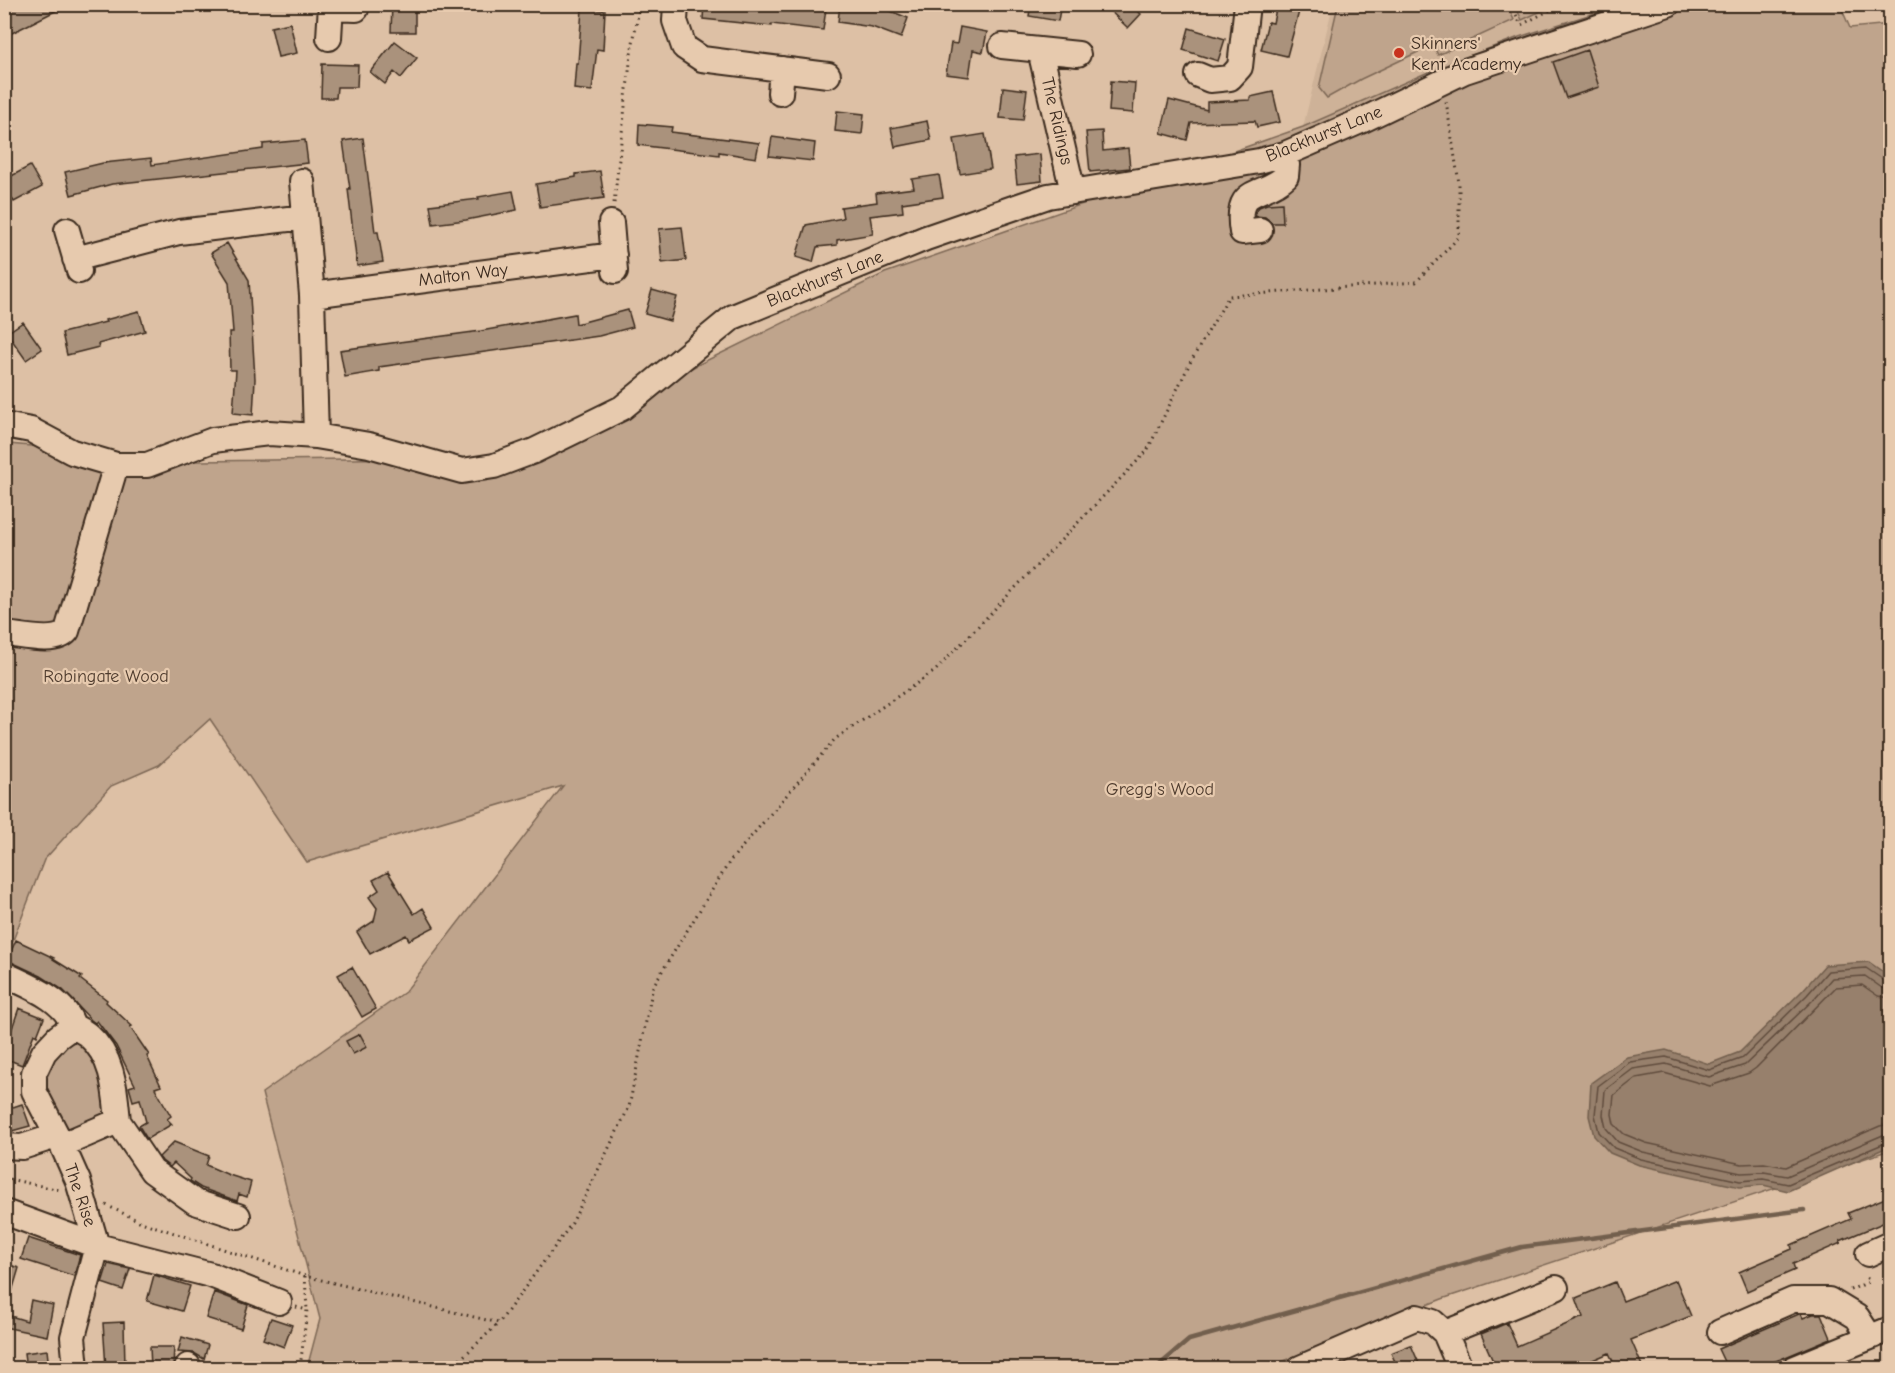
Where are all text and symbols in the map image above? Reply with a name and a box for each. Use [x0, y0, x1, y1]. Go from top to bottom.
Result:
place label: Skinners' Kent Academy [1411, 33, 1522, 75]
marker: Skinners' Kent Academy [1392, 46, 1406, 60]
street label: The Ridings [1037, 75, 1077, 167]
street label: Blackhurst Lane [1263, 101, 1385, 167]
street label: Blackhurst Lane [764, 246, 886, 312]
street label: Malton Way [417, 259, 510, 291]
park label: Robingate Wood [43, 666, 169, 687]
park label: Gregg's Wood [1106, 779, 1214, 800]
street label: The Rise [59, 1161, 101, 1229]

